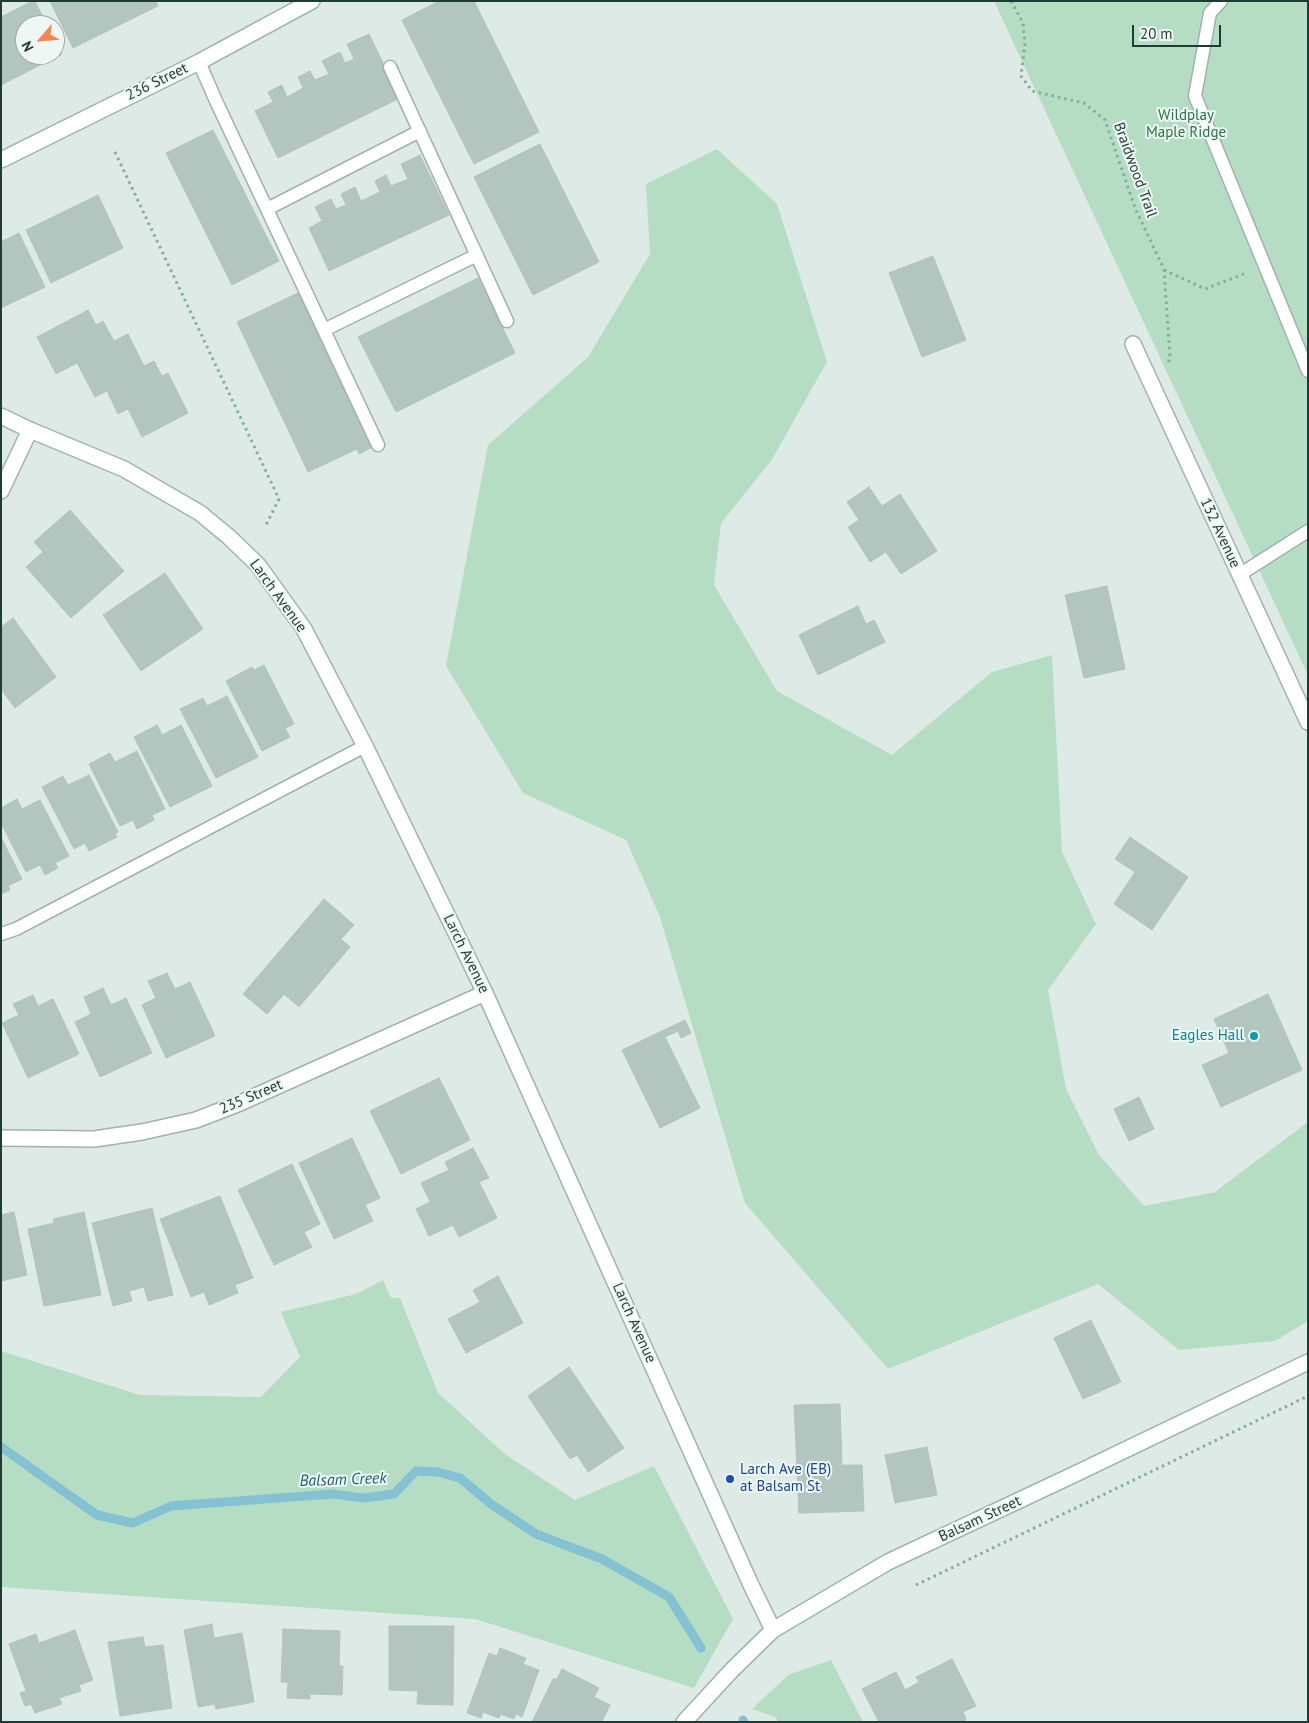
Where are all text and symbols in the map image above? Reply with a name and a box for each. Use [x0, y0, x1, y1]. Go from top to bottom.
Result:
north arrow [15, 15, 65, 65]
scale bar [1134, 15, 1223, 47]
text: 20 m [1140, 24, 1173, 43]
text: N [17, 38, 38, 55]
street label: 236 Street [123, 59, 191, 105]
park label: Wildplay Maple Ridge [1146, 107, 1226, 142]
street label: Braidwood Trail [1109, 120, 1161, 220]
street label: 132 Avenue [1196, 495, 1244, 571]
street label: Larch Avenue [245, 556, 311, 636]
street label: Larch Avenue [439, 911, 493, 997]
place label: Eagles Hall [1172, 1027, 1244, 1045]
marker: Eagles Hall [1248, 1030, 1260, 1042]
street label: 235 Street [217, 1076, 285, 1118]
street label: Larch Avenue [608, 1280, 660, 1366]
place label: Larch Ave (EB) at Balsam St [740, 1461, 831, 1496]
water label: Balsam Creek [299, 1469, 387, 1491]
marker: Larch Ave (EB) at Balsam St [724, 1473, 736, 1485]
street label: Balsam Street [936, 1492, 1024, 1546]

